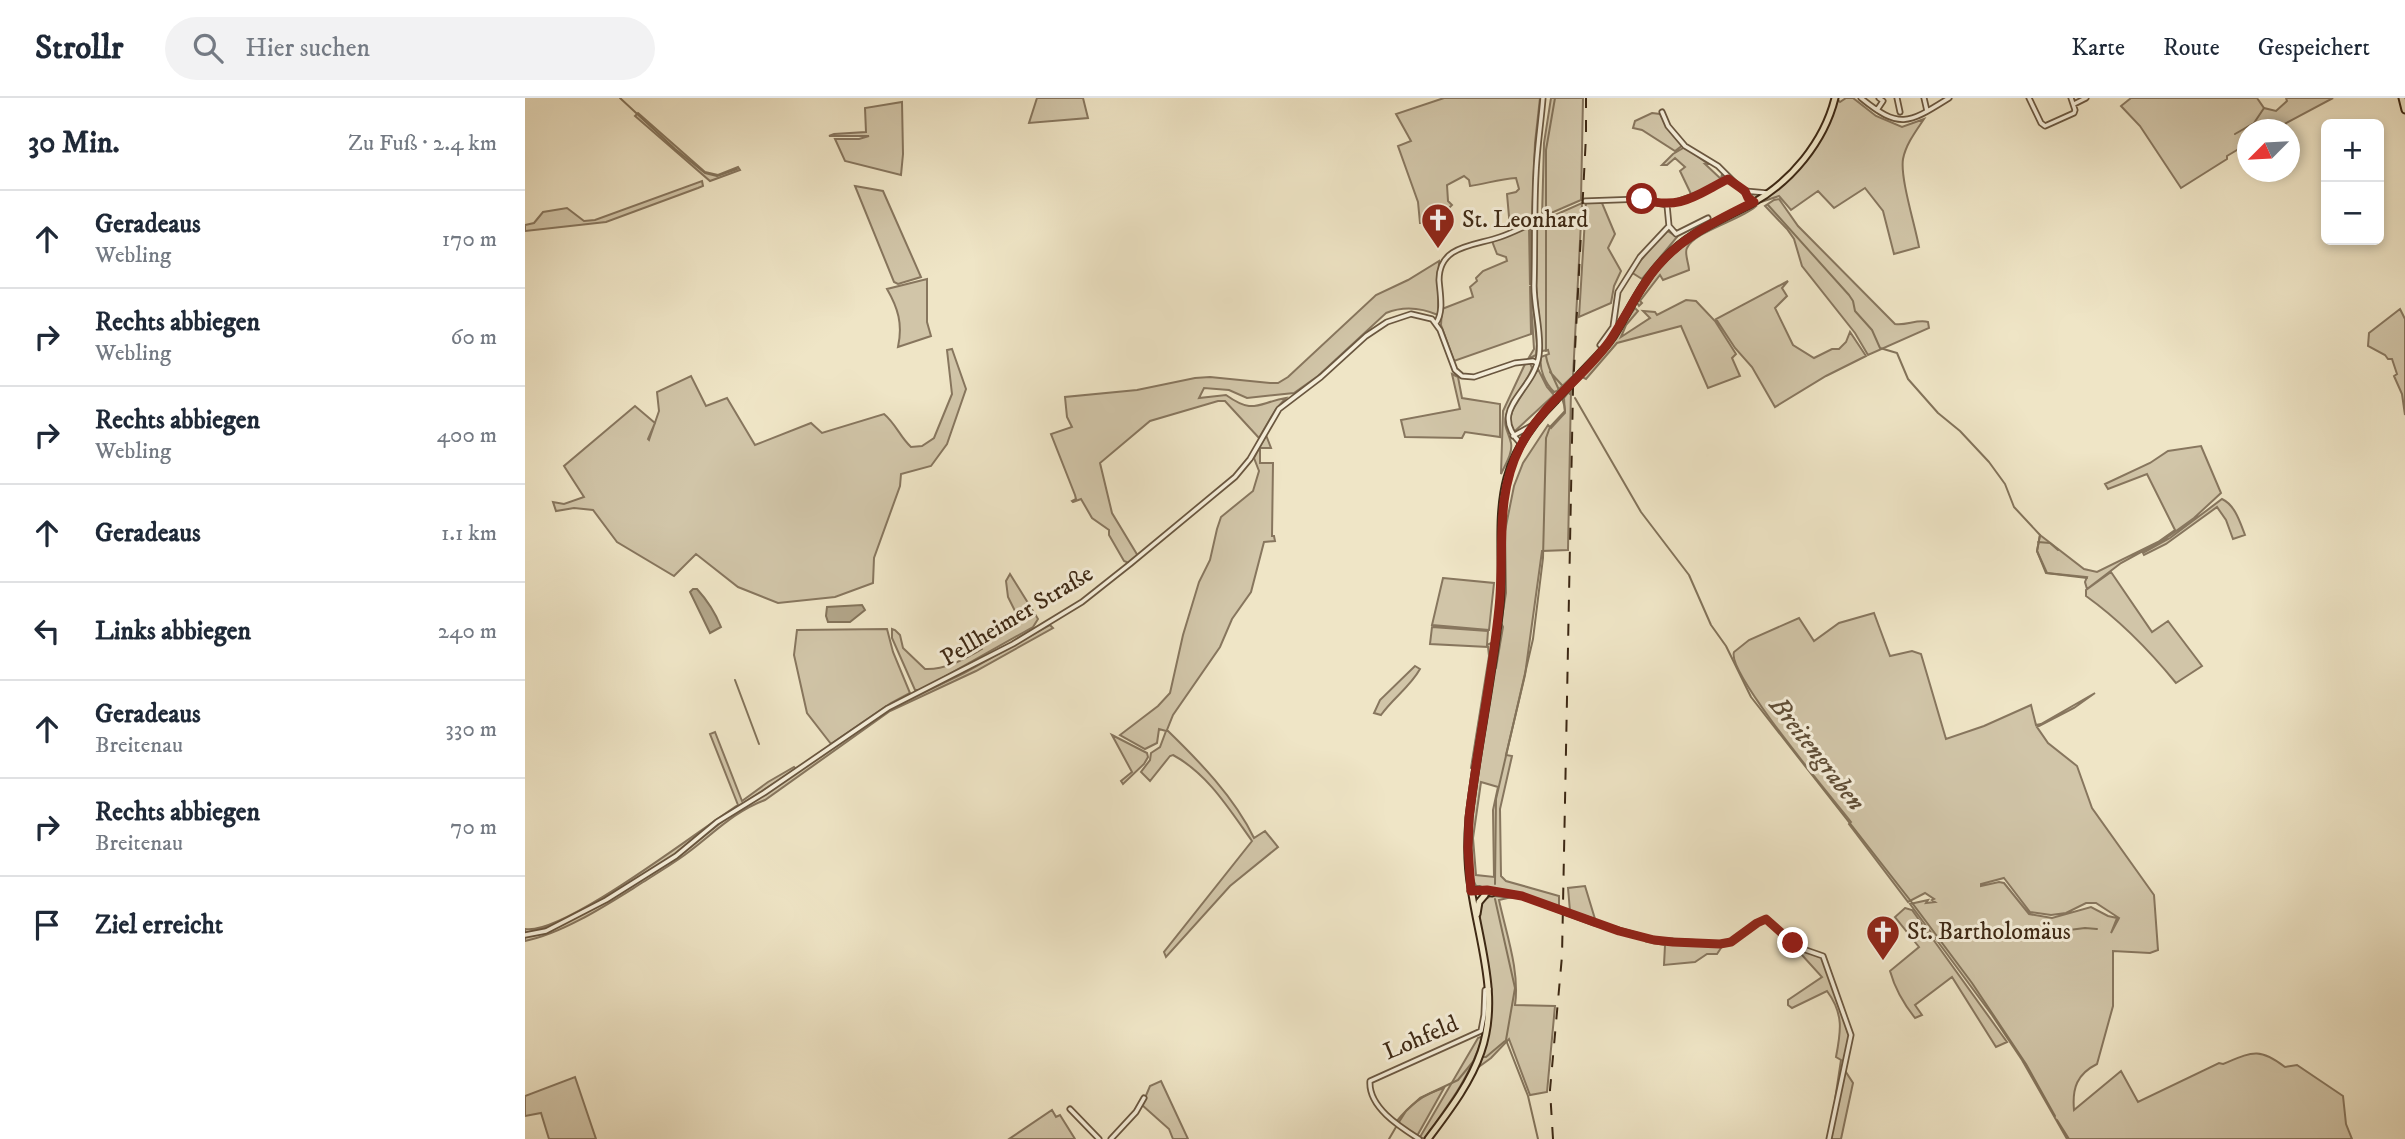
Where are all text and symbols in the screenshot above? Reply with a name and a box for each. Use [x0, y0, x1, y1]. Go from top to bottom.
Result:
search box [165, 17, 655, 80]
text: Strollr [35, 28, 123, 69]
icon: search [189, 29, 227, 67]
text: Hier suchen [245, 32, 370, 65]
text: Karte [2071, 33, 2125, 63]
text: Route [2163, 33, 2220, 63]
text: Gespeichert [2258, 33, 2370, 63]
north arrow [2237, 119, 2300, 182]
map controls [2321, 119, 2384, 245]
button: + [2321, 119, 2384, 182]
text: 30 Min. [28, 125, 120, 162]
text: Zu Fuß · 2.4 km [348, 129, 497, 158]
button: − [2321, 182, 2384, 245]
route start [1626, 183, 1657, 214]
church icon: St. Leonhard [1419, 201, 1457, 250]
place label: St. Leonhard [1462, 205, 1588, 235]
text: Geradeaus [95, 208, 201, 241]
icon: ahead [28, 220, 66, 258]
text: 170 m [442, 225, 497, 254]
text: Webling [95, 241, 171, 270]
text: Rechts abbiegen [95, 306, 260, 339]
icon: right [28, 318, 66, 356]
text: 60 m [450, 323, 497, 352]
text: Webling [95, 339, 171, 368]
text: Rechts abbiegen [95, 404, 260, 437]
icon: right [28, 416, 66, 454]
text: 400 m [437, 421, 497, 450]
text: Webling [95, 437, 171, 466]
icon: ahead [28, 514, 66, 552]
text: Geradeaus [95, 517, 201, 550]
text: 1.1 km [441, 519, 497, 548]
street label: Pellheimer Straße [935, 559, 1099, 673]
icon: left [28, 612, 66, 650]
text: Links abbiegen [95, 615, 251, 648]
text: 240 m [438, 617, 497, 646]
water label: Breitengraben [1761, 689, 1872, 818]
text: Geradeaus [95, 698, 201, 731]
icon: ahead [28, 710, 66, 748]
text: 330 m [445, 715, 497, 744]
text: Breitenau [95, 731, 183, 760]
text: Rechts abbiegen [95, 796, 260, 829]
icon: right [28, 808, 66, 846]
text: 70 m [450, 813, 497, 842]
text: Breitenau [95, 829, 183, 858]
icon: arrive [28, 906, 66, 944]
text: Ziel erreicht [95, 909, 223, 942]
church icon: St. Bartholomäus [1864, 913, 1902, 962]
place label: St. Bartholomäus [1907, 917, 2071, 947]
route end [1777, 927, 1808, 958]
street label: Lohfeld [1379, 1009, 1463, 1067]

